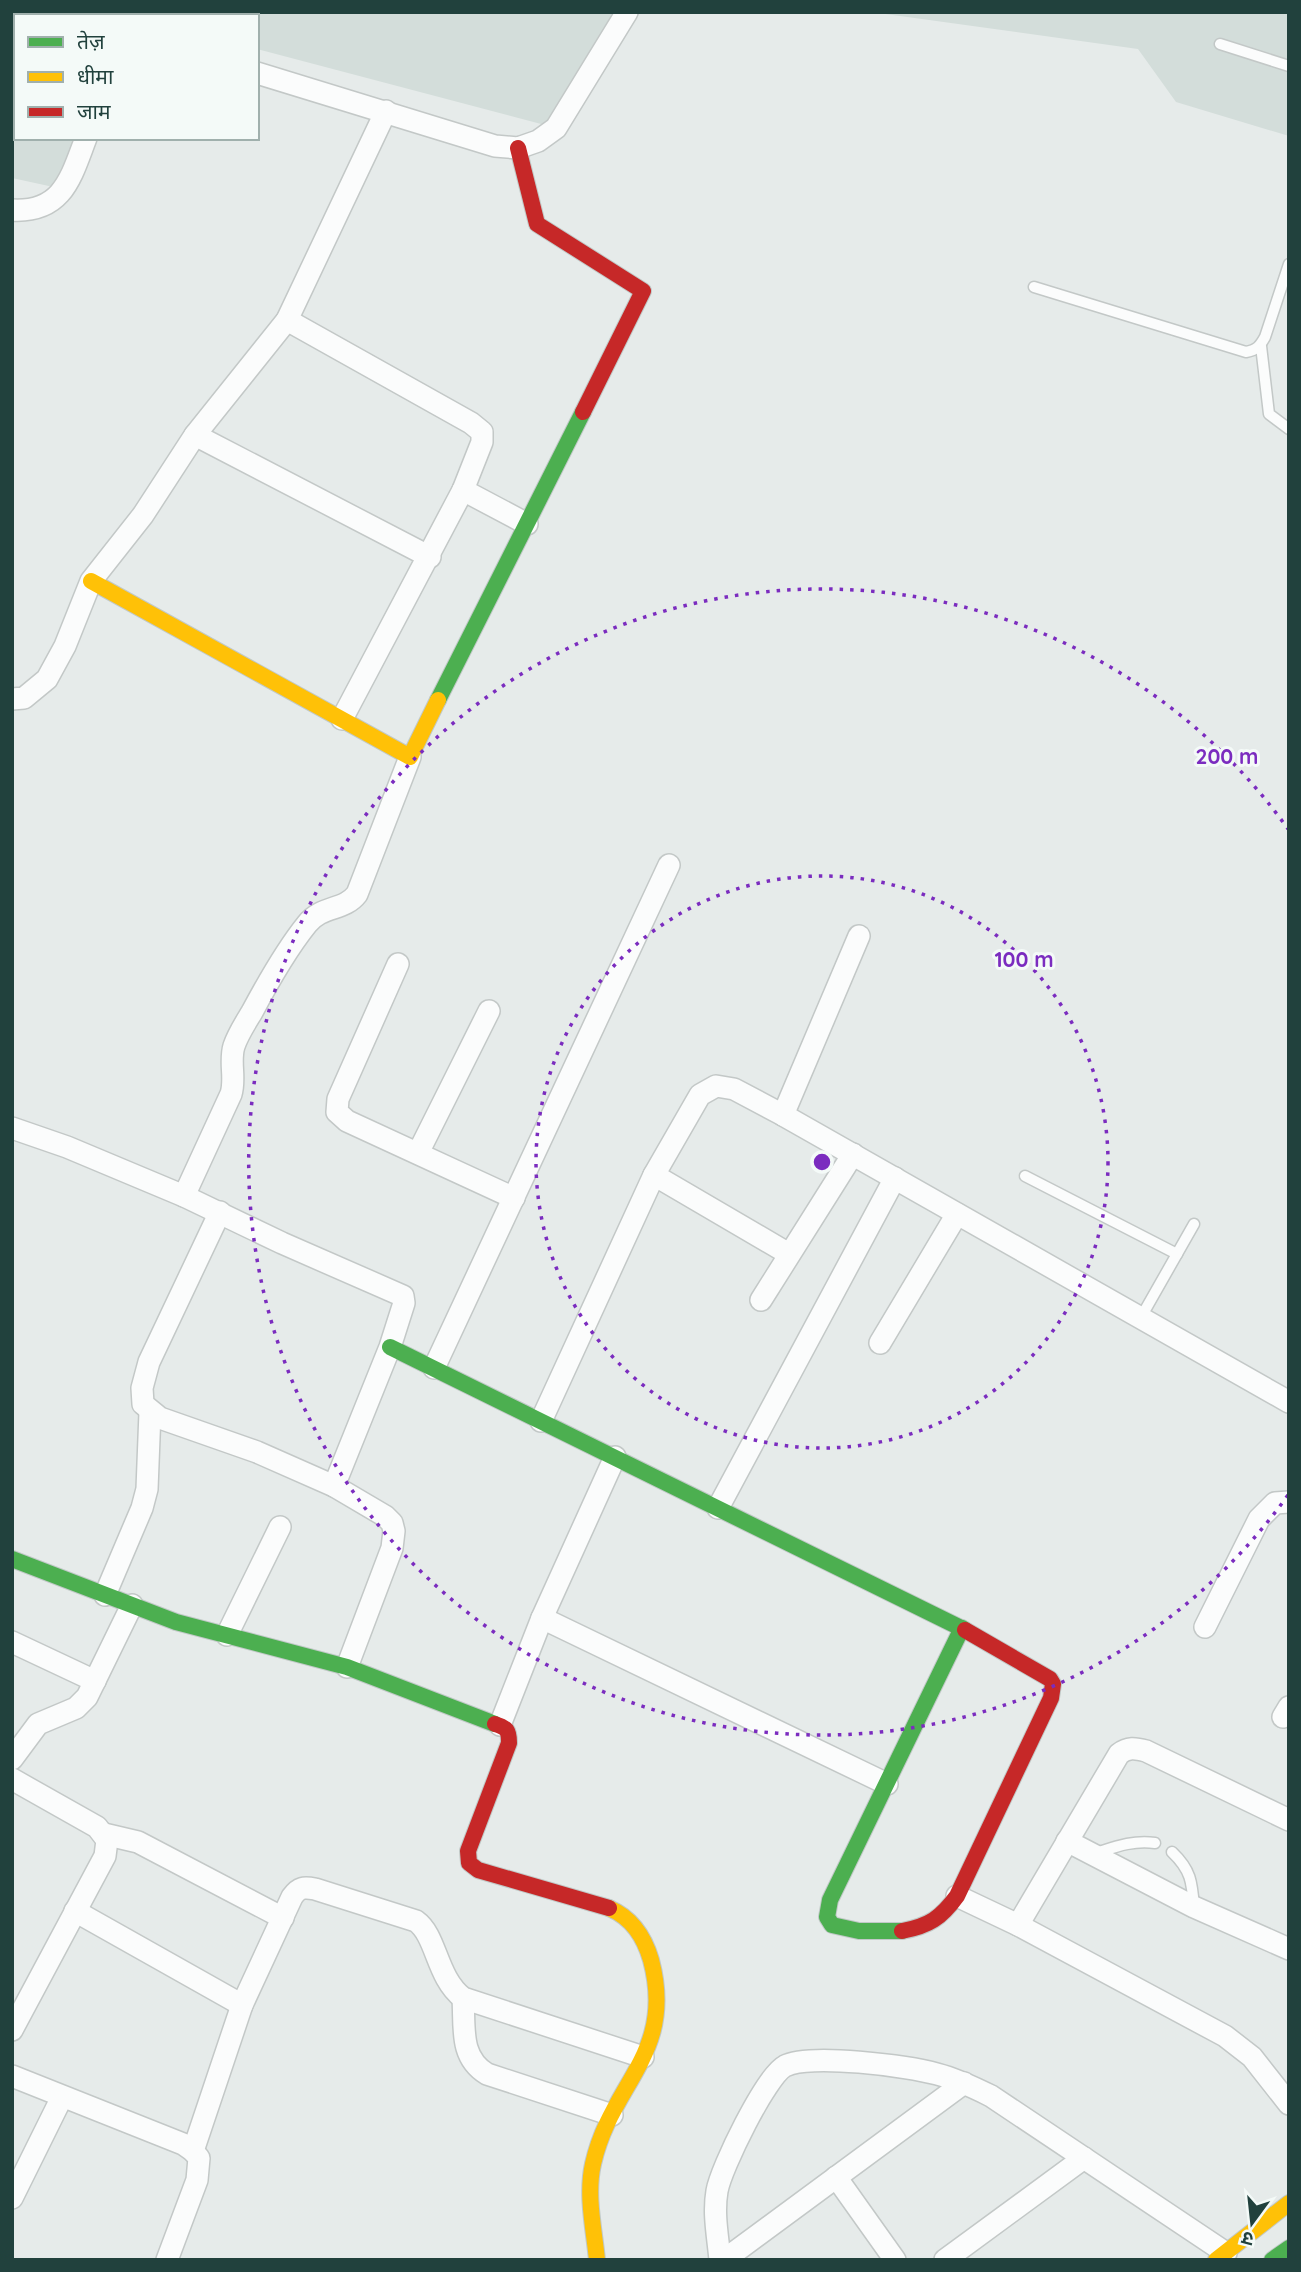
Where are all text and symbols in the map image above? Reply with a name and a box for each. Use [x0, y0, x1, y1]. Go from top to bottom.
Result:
legend [14, 14, 259, 140]
text: तेज़ [77, 28, 105, 54]
text: धीमा [77, 63, 114, 89]
text: जाम [77, 98, 111, 124]
text: 200 m [1196, 743, 1258, 769]
text: 100 m [994, 946, 1054, 972]
centre of rings [810, 1150, 834, 1174]
north arrow [1217, 2188, 1287, 2258]
text: उ [1238, 2226, 1256, 2252]

